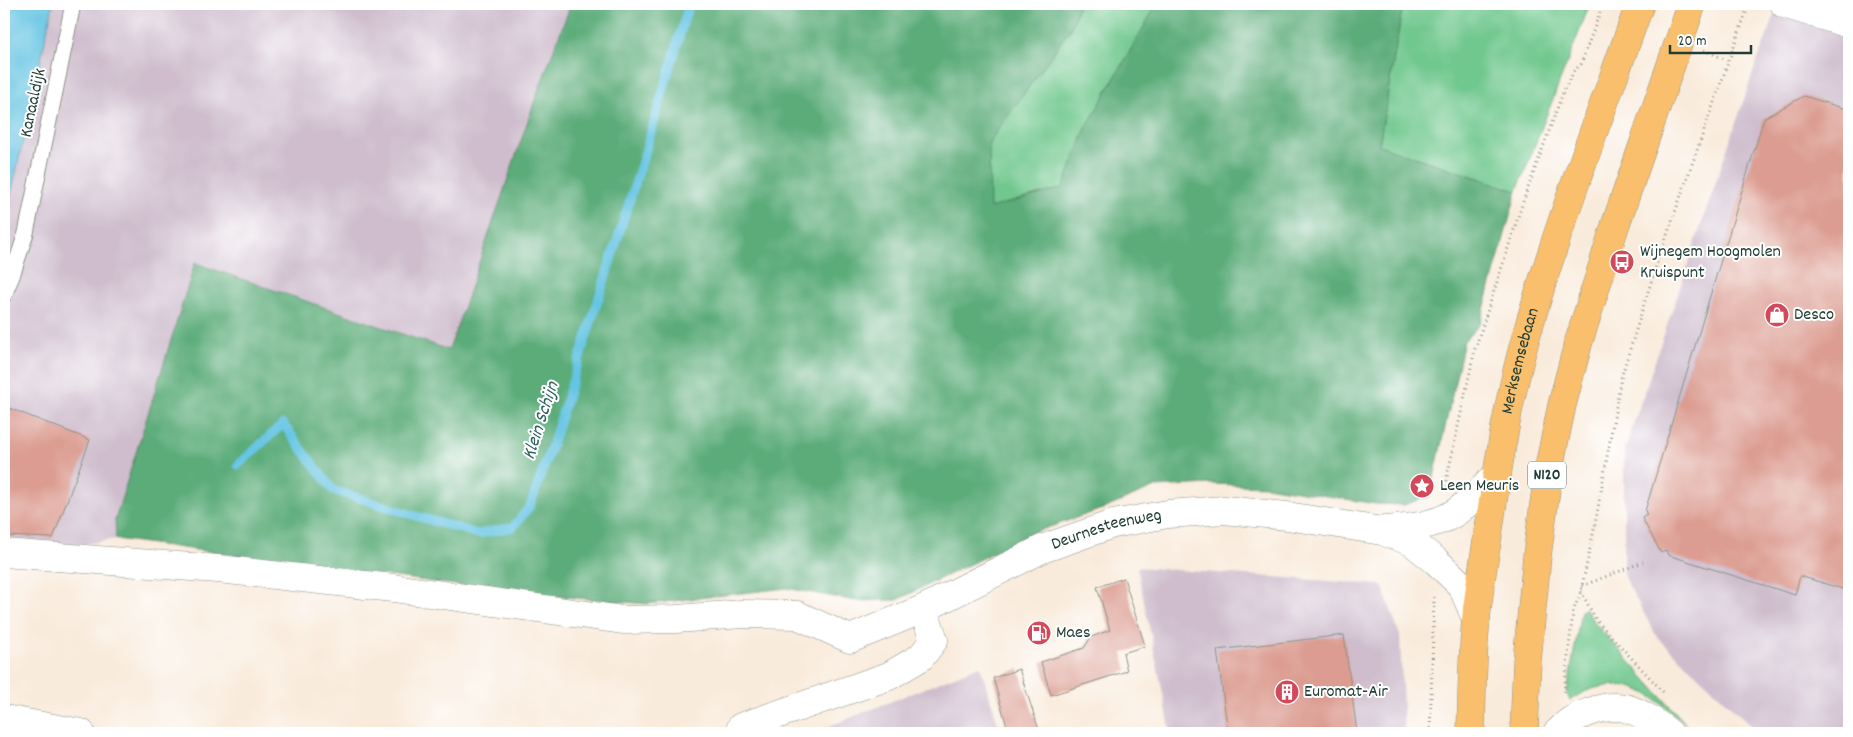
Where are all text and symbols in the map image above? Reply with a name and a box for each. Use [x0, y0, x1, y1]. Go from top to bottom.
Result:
scale bar [1670, 22, 1752, 54]
text: 20 m [1678, 31, 1706, 53]
street label: Kanaaldijk [14, 66, 54, 140]
place label: Wijnegem Hoogmolen Kruispunt [1640, 240, 1781, 286]
bus stop icon: Wijnegem Hoogmolen Kruispunt [1609, 249, 1635, 275]
shop icon: Desco [1764, 302, 1790, 328]
place label: Desco [1794, 303, 1834, 328]
street label: Merksemsebaan [1495, 305, 1546, 417]
water label: Klein Schijn [517, 378, 568, 463]
road number: N120 [1528, 462, 1566, 488]
place icon: Leen Meuris [1409, 473, 1435, 499]
place label: Leen Meuris [1440, 474, 1519, 499]
street label: Deurnesteenweg [1048, 503, 1164, 557]
fuel station icon: Maes [1026, 620, 1052, 646]
place label: Maes [1056, 621, 1091, 646]
building icon: Euromat-Air [1274, 679, 1300, 705]
place label: Euromat-Air [1304, 680, 1388, 705]

